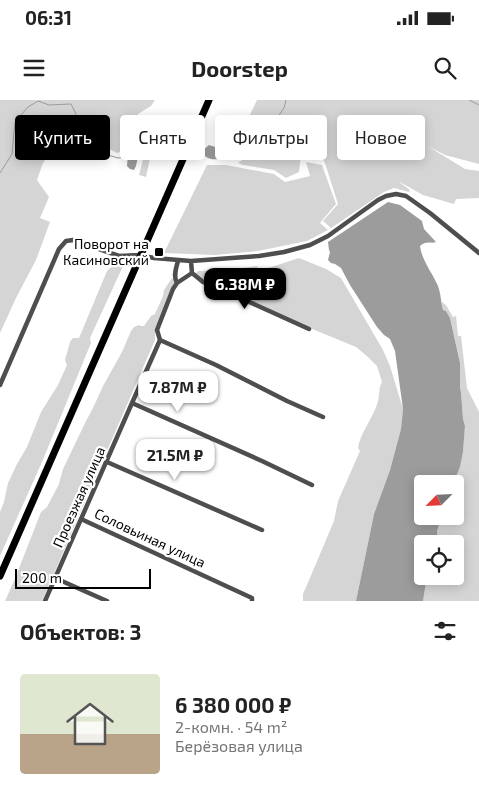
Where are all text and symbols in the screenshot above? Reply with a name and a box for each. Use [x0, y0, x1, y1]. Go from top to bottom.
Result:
text: 06:31 [25, 6, 72, 29]
icon: menu [20, 54, 48, 82]
icon: search [431, 54, 459, 82]
text: Doorstep [191, 55, 288, 81]
chip: Купить [15, 115, 110, 160]
chip: Снять [120, 115, 205, 160]
chip: Фильтры [215, 115, 327, 160]
chip: Новое [337, 115, 425, 160]
place label: Поворот на Касиновский [63, 235, 149, 268]
marker: Поворот на Касиновский [153, 246, 165, 258]
pin: 6.38M ₽ [199, 268, 291, 310]
text: 6.38M ₽ [215, 274, 275, 293]
pin: 7.87M ₽ [132, 370, 224, 413]
text: 7.87M ₽ [149, 377, 207, 396]
pin: 21.5M ₽ [129, 438, 221, 481]
street label: Проезжая улица [49, 444, 108, 550]
text: 21.5M ₽ [147, 445, 203, 464]
north arrow [414, 475, 464, 525]
map controls [414, 475, 464, 585]
street label: Соловьиная улица [92, 504, 208, 571]
button: locate [414, 535, 464, 585]
scale bar [15, 566, 151, 589]
text: 200 m [22, 569, 62, 586]
icon: filters [431, 617, 459, 645]
text: Объектов: 3 [20, 619, 142, 644]
text: 6 380 000 ₽ [175, 692, 291, 717]
icon: home [60, 694, 120, 754]
text: 2-комн. · 54 m² [175, 717, 287, 736]
text: Берёзовая улица [175, 736, 303, 755]

